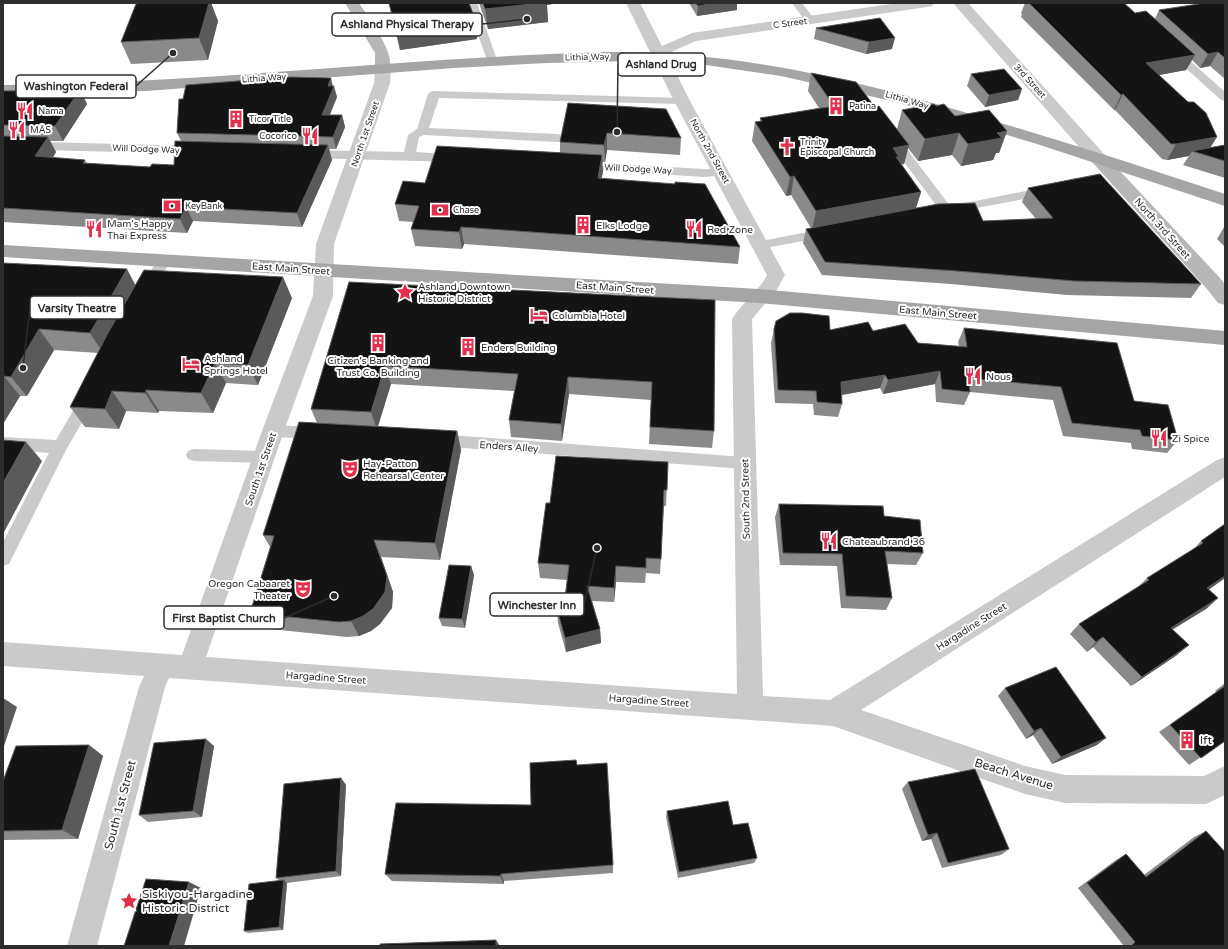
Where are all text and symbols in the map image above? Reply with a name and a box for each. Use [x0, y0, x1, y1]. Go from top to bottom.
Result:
callout: Ashland Physical Therapy [332, 13, 482, 36]
street label: C Street [772, 16, 808, 31]
text: Ashland Physical Therapy [340, 18, 474, 32]
street label: Lithia Way [565, 52, 610, 63]
callout: Ashland Drug [618, 53, 705, 76]
text: Ashland Drug [625, 58, 697, 72]
street label: 3rd Street [1011, 62, 1048, 101]
street label: Lithia Way [241, 71, 287, 86]
callout: Washington Federal [16, 75, 136, 98]
text: Washington Federal [24, 80, 128, 94]
street label: Lithia Way [884, 89, 930, 112]
building icon: Patina [826, 96, 846, 116]
street label: North 1st Street [349, 99, 382, 168]
restaurant icon: Nama [15, 101, 35, 121]
place label: Patina [849, 101, 876, 112]
place label: Nama [38, 106, 64, 117]
building icon: Ticor Title [226, 109, 246, 129]
place label: Ticor Title [249, 114, 291, 125]
street label: North 2nd Street [687, 117, 732, 186]
restaurant icon: MÄS [7, 120, 27, 140]
place label: MÄS [30, 125, 51, 136]
restaurant icon: Cocorico [300, 126, 320, 146]
place label: Cocorico [259, 131, 298, 142]
church icon: Trinity Episcopal Church [777, 137, 797, 157]
place label: Trinity Episcopal Church [800, 137, 874, 158]
street label: Will Dodge Way [112, 143, 180, 156]
street label: Will Dodge Way [604, 162, 672, 177]
bank icon: KeyBank [162, 196, 182, 216]
street label: North 3rd Street [1132, 196, 1193, 262]
bank icon: Chase [430, 200, 450, 220]
place label: KeyBank [185, 201, 223, 212]
place label: Chase [453, 205, 479, 216]
building icon: Elks Lodge [573, 215, 593, 235]
place label: Mam's Happy Thai Express [107, 218, 173, 242]
restaurant icon: Mam's Happy Thai Express [84, 219, 104, 239]
restaurant icon: Red Zone [684, 219, 704, 239]
place label: Elks Lodge [596, 220, 648, 232]
place label: Red Zone [707, 224, 753, 236]
street label: East Main Street [252, 260, 331, 278]
street label: East Main Street [576, 279, 655, 297]
place label: Ashland Downtown Historic District [418, 281, 510, 305]
place icon: Ashland Downtown Historic District [395, 282, 415, 302]
callout: Varsity Theatre [30, 296, 124, 319]
text: Varsity Theatre [38, 302, 117, 316]
street label: East Main Street [898, 304, 978, 322]
hotel icon: Columbia Hotel [529, 305, 549, 325]
place label: Columbia Hotel [552, 310, 625, 322]
building icon: Citizen's Banking and Trust Co. Building [368, 333, 388, 353]
building icon: Enders Building [458, 337, 478, 357]
place label: Enders Building [481, 342, 556, 354]
place label: Ashland Springs Hotel [204, 353, 268, 377]
hotel icon: Ashland Springs Hotel [181, 354, 201, 374]
place label: Citizen's Banking and Trust Co. Building [327, 355, 429, 379]
restaurant icon: Nous [963, 366, 983, 386]
place label: Nous [986, 371, 1011, 383]
restaurant icon: Zi Spice [1149, 428, 1169, 448]
street label: South 1st Street [243, 431, 279, 508]
place label: Zi Spice [1172, 433, 1210, 445]
street label: Enders Alley [479, 439, 539, 455]
place label: Hay-Patton Rehearsal Center [363, 458, 444, 482]
street label: South 2nd Street [739, 458, 753, 539]
theatre icon: Hay-Patton Rehearsal Center [340, 459, 360, 479]
restaurant icon: Chateaubrand 36 [819, 531, 839, 551]
place label: Chateaubrand 36 [842, 536, 925, 548]
place label: Oregon Cabaaret Theater [208, 578, 290, 602]
theatre icon: Oregon Cabaaret Theater [293, 579, 313, 599]
callout: Winchester Inn [490, 593, 584, 616]
text: Winchester Inn [498, 599, 576, 612]
street label: Hargadine Street [934, 600, 1009, 653]
callout: First Baptist Church [164, 606, 284, 629]
text: First Baptist Church [172, 612, 276, 626]
street label: Hargadine Street [285, 669, 367, 687]
street label: Hargadine Street [608, 692, 690, 710]
building icon: lft [1177, 730, 1197, 750]
place label: lft [1200, 733, 1212, 747]
street label: Beach Avenue [973, 755, 1055, 793]
street label: South 1st Street [101, 758, 139, 851]
place label: Siskiyou-Hargadine Historic District [142, 887, 253, 915]
place icon: Siskiyou-Hargadine Historic District [119, 891, 139, 911]

